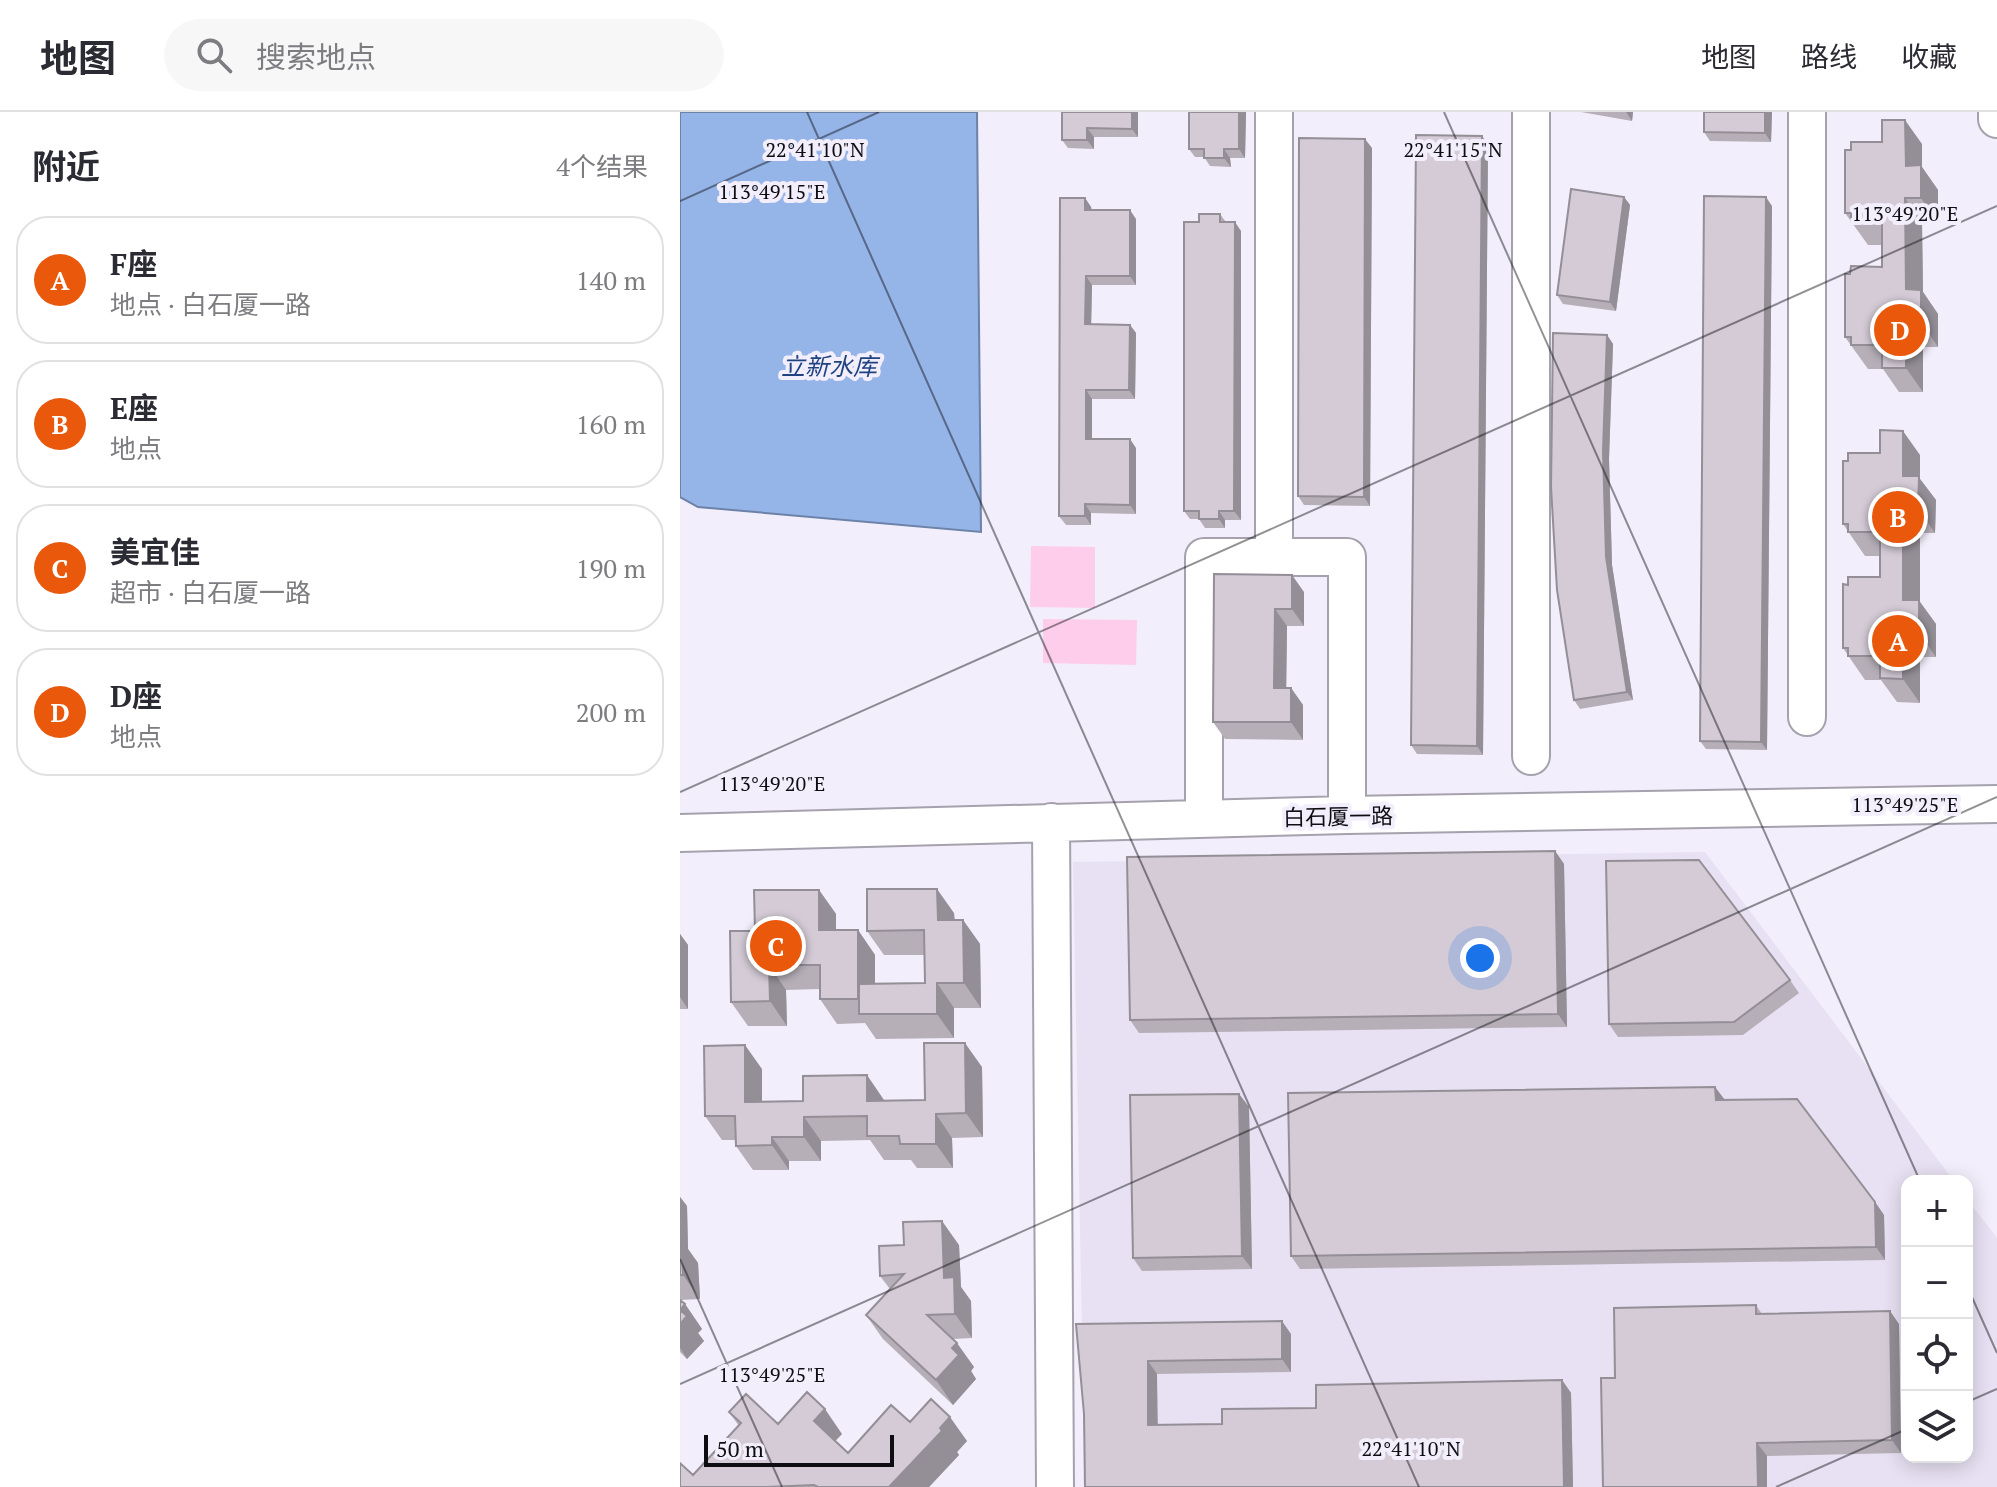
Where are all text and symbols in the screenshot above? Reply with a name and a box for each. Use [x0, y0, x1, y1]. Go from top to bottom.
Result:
search box [164, 19, 724, 91]
text: 地图 [40, 33, 116, 83]
icon: search [192, 33, 236, 77]
text: 搜索地点 [256, 37, 376, 77]
text: 地图 [1701, 38, 1757, 75]
text: 路线 [1801, 38, 1857, 75]
text: 收藏 [1901, 38, 1957, 75]
text: 22°41'10"N [765, 136, 865, 163]
text: 22°41'15"N [1403, 136, 1503, 163]
text: 附近 [32, 144, 100, 189]
text: 4个结果 [556, 149, 648, 183]
text: 113°49'15"E [719, 178, 825, 205]
text: 113°49'20"E [1852, 200, 1958, 227]
text: F座 [110, 244, 157, 284]
text: A [51, 263, 69, 297]
text: 140 m [576, 263, 646, 297]
text: 地点 · 白石厦一路 [110, 287, 311, 321]
pin: D [1874, 300, 1926, 360]
water label: 立新水库 [781, 350, 881, 382]
text: E座 [110, 388, 158, 428]
text: B [52, 407, 68, 441]
text: 160 m [576, 407, 646, 441]
text: 地点 [110, 431, 162, 465]
pin: B [1872, 487, 1924, 547]
text: 美宜佳 [110, 532, 200, 572]
text: C [52, 551, 68, 585]
text: 190 m [576, 551, 646, 585]
text: 超市 · 白石厦一路 [110, 575, 311, 609]
pin: A [1872, 611, 1924, 671]
text: D座 [110, 676, 162, 716]
text: D [50, 695, 70, 729]
text: 200 m [576, 695, 646, 729]
text: 地点 [110, 719, 162, 753]
text: 113°49'20"E [719, 770, 825, 797]
text: 113°49'25"E [1852, 791, 1958, 818]
street label: 白石厦一路 [1283, 801, 1393, 831]
pin: C [750, 916, 802, 976]
your location [1460, 938, 1500, 978]
map controls [1901, 1175, 1973, 1463]
button: + [1901, 1175, 1973, 1247]
button: − [1901, 1247, 1973, 1319]
button: locate [1901, 1319, 1973, 1391]
text: 113°49'25"E [719, 1361, 825, 1388]
button: layers [1901, 1391, 1973, 1463]
scale bar [704, 1431, 894, 1467]
text: 50 m [716, 1434, 764, 1463]
text: 22°41'10"N [1361, 1435, 1461, 1462]

